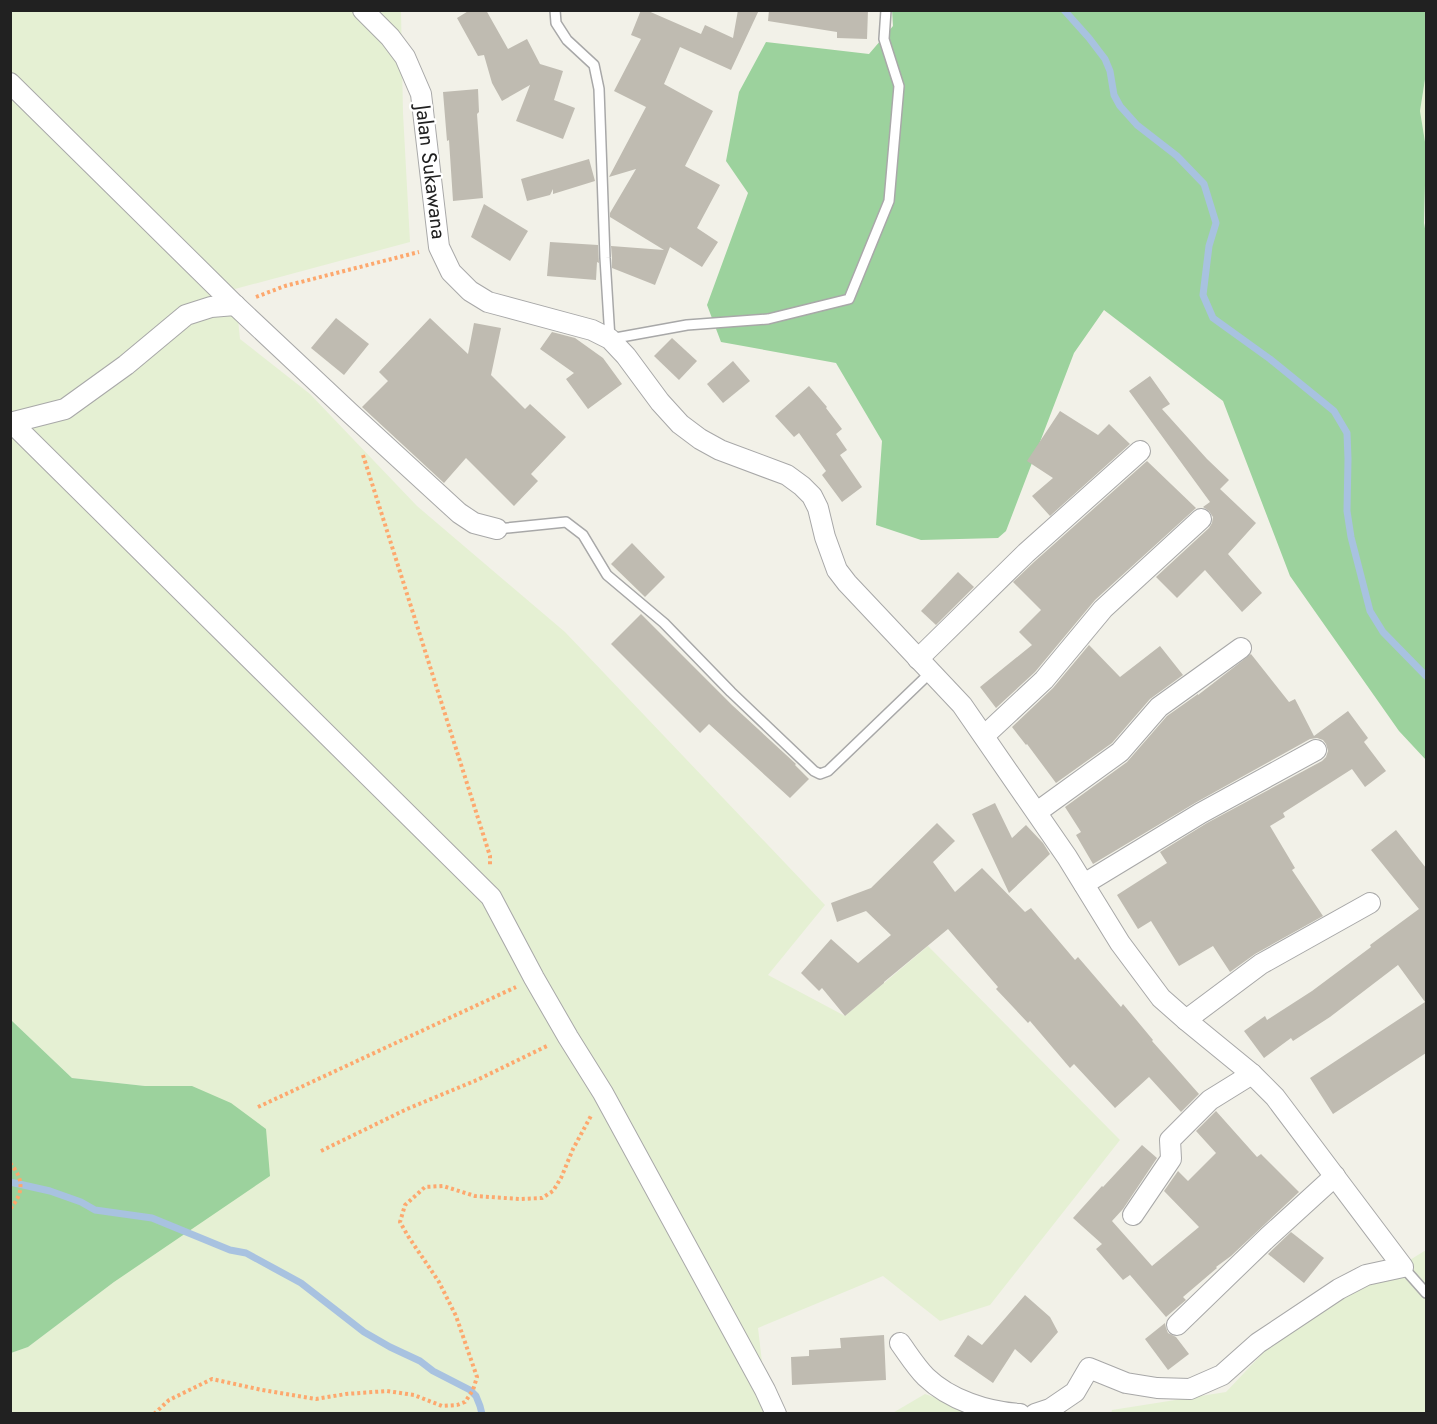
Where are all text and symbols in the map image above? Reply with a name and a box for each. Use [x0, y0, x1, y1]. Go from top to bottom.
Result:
street label: Jalan Sukawana [408, 100, 454, 241]

